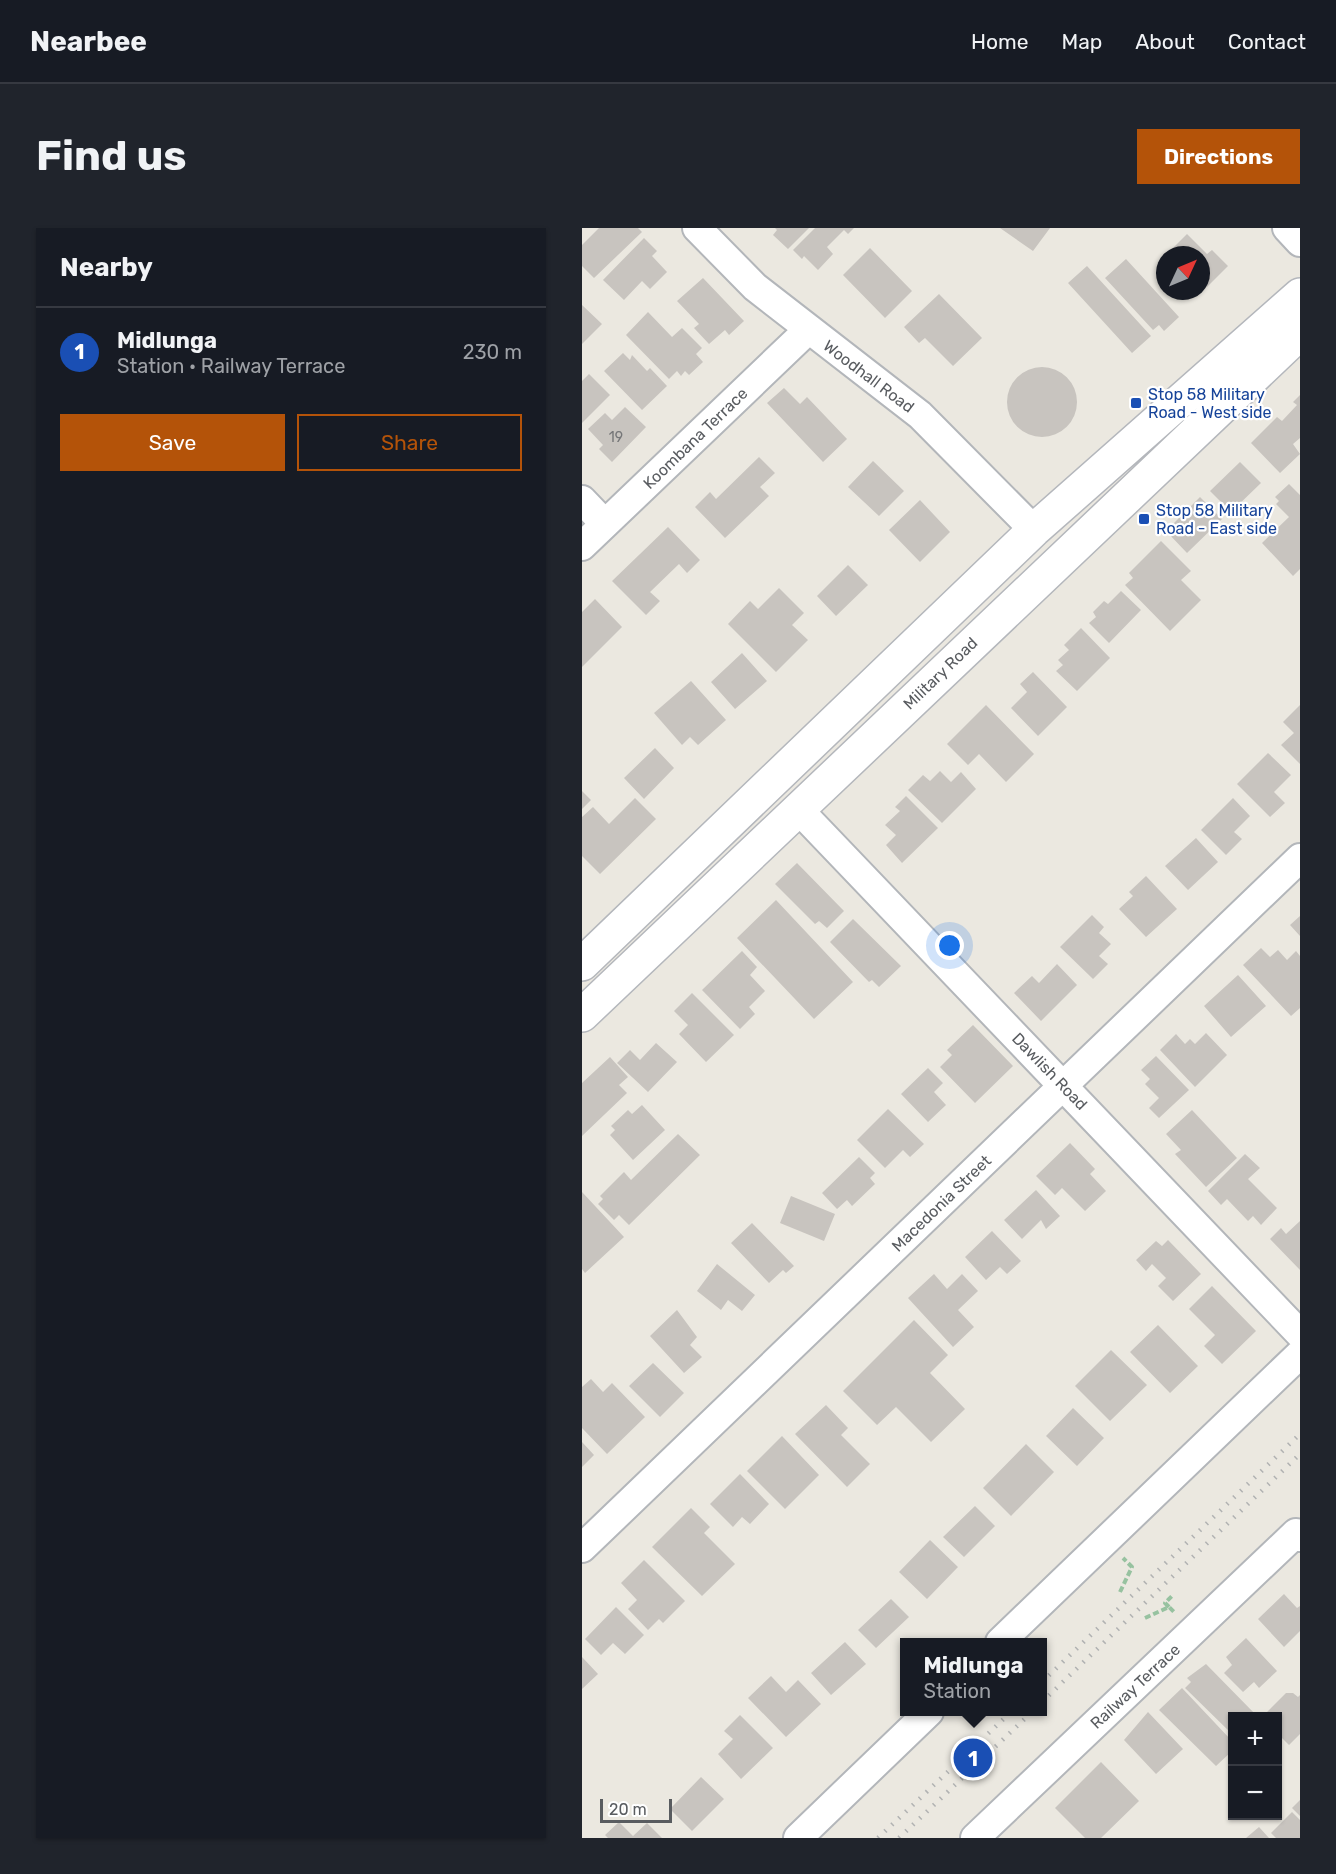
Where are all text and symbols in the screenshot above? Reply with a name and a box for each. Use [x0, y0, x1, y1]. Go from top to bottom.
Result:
text: Nearbee [30, 25, 147, 58]
text: Home [971, 29, 1028, 54]
text: Map [1061, 29, 1102, 54]
text: About [1135, 29, 1195, 54]
text: Contact [1228, 29, 1306, 54]
button: Directions [1137, 129, 1300, 184]
text: Find us [36, 131, 187, 181]
north arrow [1156, 246, 1210, 300]
text: Nearby [60, 252, 153, 283]
text: Midlunga [117, 327, 217, 354]
street label: Woodhall Road [820, 336, 918, 417]
text: 1 [75, 340, 84, 364]
text: 230 m [463, 340, 522, 364]
text: Station · Railway Terrace [117, 354, 345, 378]
street label: Koombana Terrace [639, 384, 751, 493]
place label: Stop 58 Military Road - West side [1148, 385, 1272, 422]
marker: Stop 58 Military Road - West side [1129, 396, 1143, 410]
button: Save [60, 414, 285, 471]
button: Share [297, 414, 522, 471]
house number: 19 [609, 429, 623, 446]
place label: Stop 58 Military Road - East side [1156, 501, 1277, 538]
marker: Stop 58 Military Road - East side [1137, 512, 1151, 526]
street label: Military Road [899, 633, 981, 713]
your location [935, 931, 964, 960]
street label: Dawlish Road [1008, 1029, 1091, 1114]
street label: Macedonia Street [888, 1151, 995, 1256]
popup [900, 1638, 1047, 1716]
street label: Railway Terrace [1087, 1640, 1184, 1733]
text: Midlunga [924, 1652, 1023, 1679]
text: Station [924, 1679, 991, 1703]
map controls [1228, 1712, 1282, 1820]
button: + [1228, 1712, 1282, 1766]
pin: 1 [954, 1736, 992, 1780]
button: − [1228, 1766, 1282, 1820]
scale bar [600, 1796, 672, 1824]
text: 20 m [609, 1800, 647, 1819]

